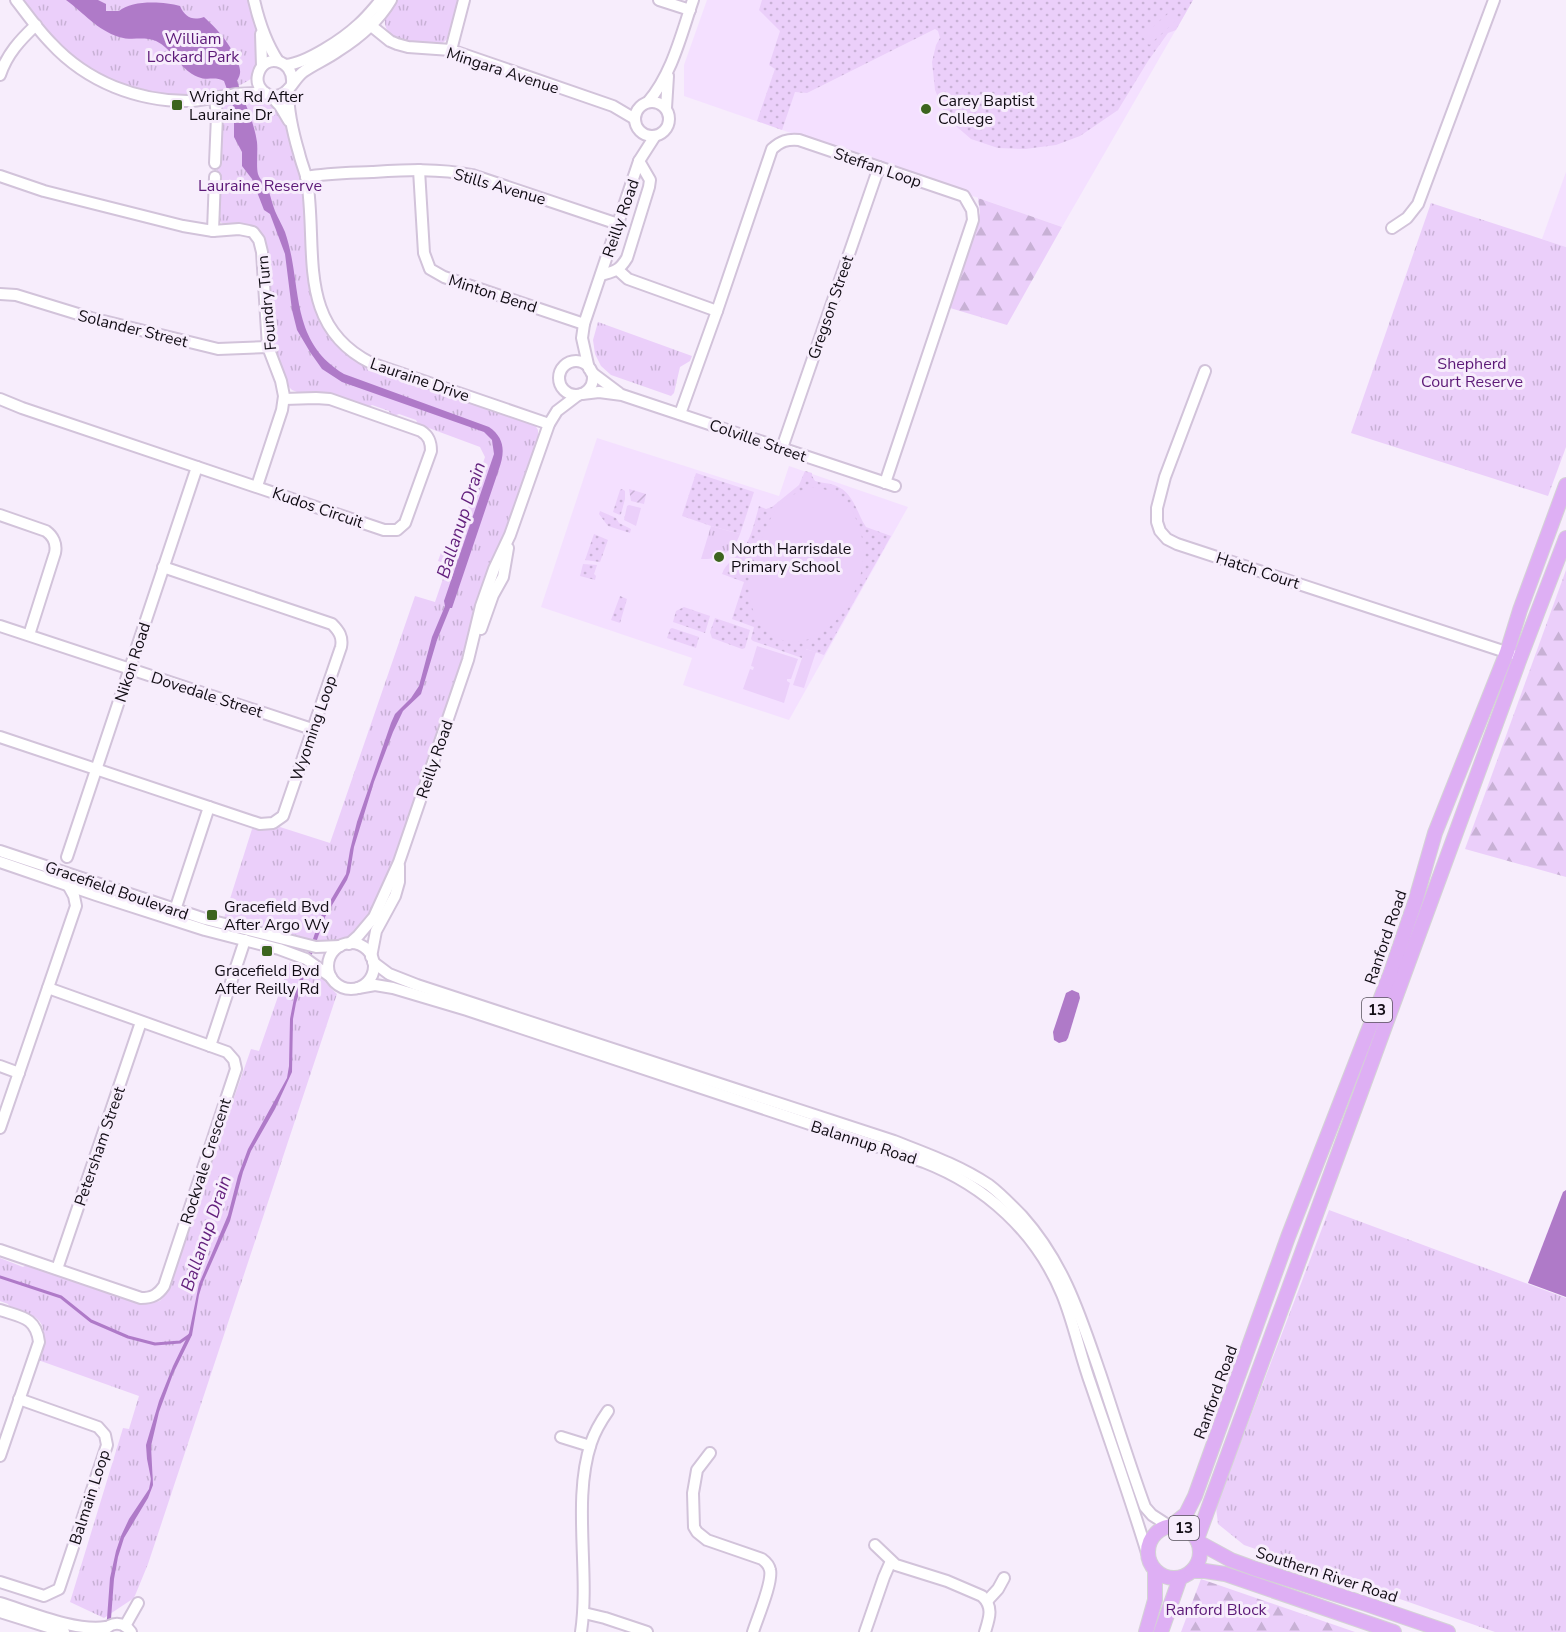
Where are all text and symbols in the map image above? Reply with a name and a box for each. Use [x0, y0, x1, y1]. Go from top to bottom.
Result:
park label: William Lockard Park [147, 28, 240, 68]
street label: Mingara Avenue [444, 42, 562, 99]
place label: Wright Rd After Lauraine Dr [189, 86, 304, 126]
place label: Carey Baptist College [938, 90, 1035, 130]
marker: Wright Rd After Lauraine Dr [170, 98, 184, 112]
marker: Carey Baptist College [919, 102, 933, 116]
street label: Steffan Loop [831, 143, 925, 193]
street label: Stills Avenue [451, 163, 548, 211]
park label: Lauraine Reserve [198, 175, 322, 197]
street label: Reilly Road [597, 176, 645, 260]
street label: Gregson Street [803, 252, 859, 362]
street label: Foundry Turn [252, 254, 282, 351]
street label: Minton Bend [446, 269, 540, 319]
street label: Solander Street [76, 305, 190, 353]
street label: Lauraine Drive [367, 353, 472, 407]
park label: Shepherd Court Reserve [1421, 353, 1523, 393]
street label: Colville Street [706, 414, 810, 468]
water label: Ballanup Drain [431, 459, 491, 581]
street label: Kudos Circuit [269, 482, 366, 534]
place label: North Harrisdale Primary School [731, 538, 851, 578]
street label: Hatch Court [1213, 547, 1303, 595]
marker: North Harrisdale Primary School [712, 550, 726, 564]
street label: Nikon Road [110, 620, 156, 705]
street label: Dovedale Street [148, 667, 266, 723]
street label: Wyoming Loop [286, 673, 342, 784]
street label: Reilly Road [411, 717, 459, 801]
street label: Gracefield Boulevard [42, 856, 191, 926]
street label: Ranford Road [1360, 887, 1412, 987]
place label: Gracefield Bvd After Argo Wy [224, 896, 330, 936]
marker: Gracefield Bvd After Argo Wy [205, 908, 219, 922]
marker: Gracefield Bvd After Reilly Rd [260, 944, 274, 958]
place label: Gracefield Bvd After Reilly Rd [214, 960, 320, 1000]
road number: 13 [1362, 998, 1392, 1022]
street label: Petersham Street [69, 1083, 131, 1209]
street label: Rockvale Crescent [175, 1095, 237, 1227]
street label: Balannup Road [808, 1115, 920, 1170]
water label: Ballanup Drain [175, 1172, 237, 1294]
street label: Ranford Road [1189, 1342, 1243, 1442]
street label: Balmain Loop [64, 1447, 116, 1548]
road number: 13 [1169, 1516, 1199, 1540]
street label: Southern River Road [1253, 1542, 1400, 1608]
park label: Ranford Block [1165, 1599, 1268, 1621]

